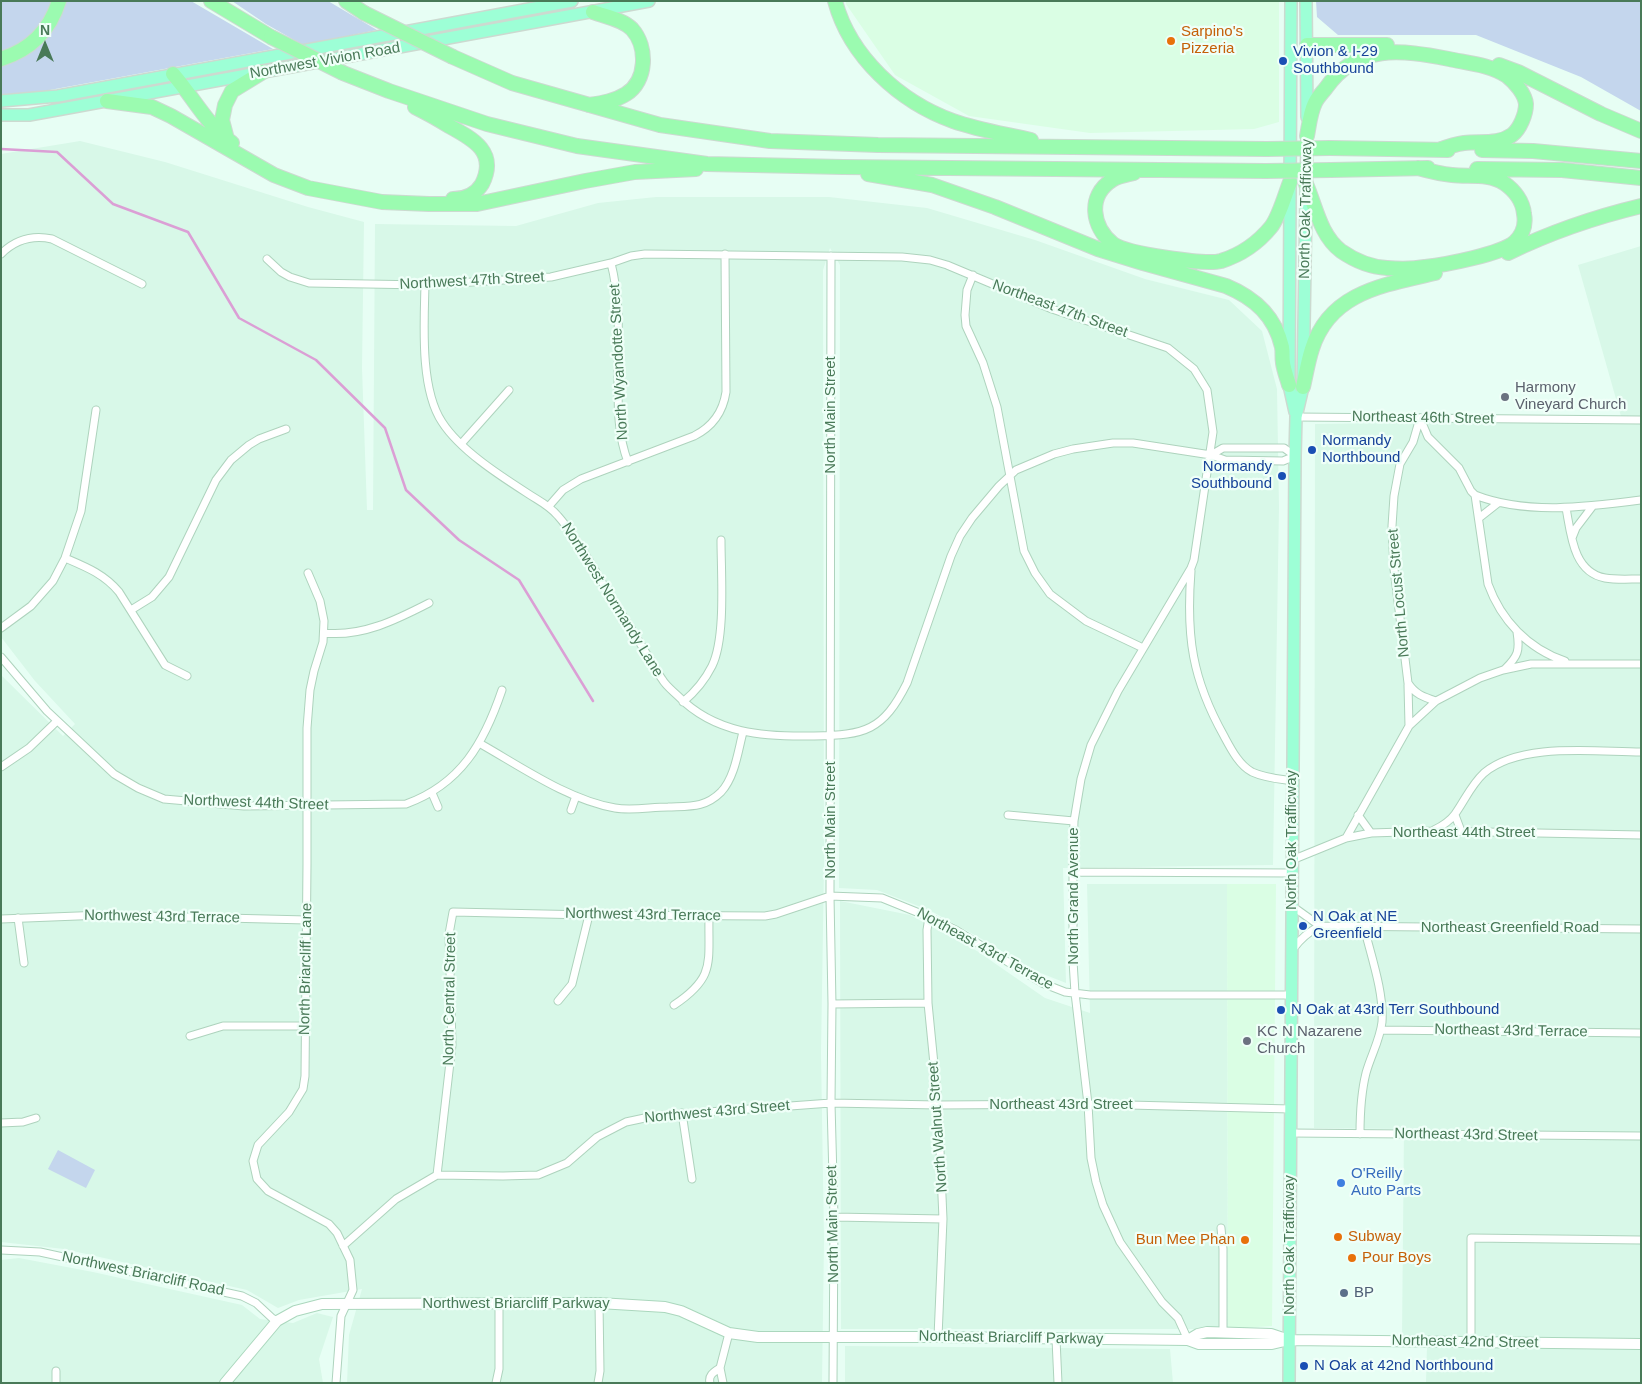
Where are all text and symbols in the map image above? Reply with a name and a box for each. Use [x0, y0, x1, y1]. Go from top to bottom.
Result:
north arrow [20, 20, 70, 70]
text: N [40, 22, 50, 38]
place label: Sarpino's Pizzeria [1181, 23, 1243, 58]
marker: Sarpino's Pizzeria [1165, 35, 1177, 47]
street label: Northwest Vivion Road [248, 39, 402, 83]
place label: Vivion & I-29 Southbound [1293, 43, 1378, 78]
marker: Vivion & I-29 Southbound [1277, 55, 1289, 67]
street label: North Oak Trafficway [1296, 139, 1316, 279]
street label: Northwest 47th Street [399, 268, 545, 294]
street label: Northeast 47th Street [990, 276, 1130, 342]
street label: North Wyandotte Street [606, 283, 632, 441]
street label: North Main Street [822, 356, 840, 474]
place label: Harmony Vineyard Church [1515, 379, 1626, 414]
marker: Harmony Vineyard Church [1499, 391, 1511, 403]
street label: Northeast 46th Street [1352, 408, 1494, 428]
place label: Normandy Northbound [1322, 432, 1400, 467]
marker: Normandy Northbound [1306, 444, 1318, 456]
place label: Normandy Southbound [1191, 458, 1272, 493]
marker: Normandy Southbound [1276, 470, 1288, 482]
street label: Northwest Normandy Lane [557, 520, 667, 680]
street label: North Locust Street [1384, 528, 1414, 658]
street label: North Main Street [822, 761, 840, 879]
street label: North Oak Trafficway [1283, 770, 1301, 910]
street label: Northwest 44th Street [183, 791, 329, 815]
street label: Northeast 44th Street [1393, 824, 1535, 842]
street label: North Grand Avenue [1065, 827, 1083, 965]
street label: North Briarcliff Lane [296, 903, 316, 1035]
street label: Northeast 43rd Terrace [914, 904, 1056, 994]
street label: Northwest 43rd Terrace [565, 905, 721, 925]
street label: Northwest 43rd Terrace [84, 907, 240, 927]
place label: N Oak at NE Greenfield [1313, 908, 1397, 943]
street label: Northeast Greenfield Road [1421, 919, 1599, 937]
marker: N Oak at NE Greenfield [1297, 920, 1309, 932]
street label: North Central Street [440, 932, 460, 1066]
place label: N Oak at 43rd Terr Southbound [1291, 1001, 1499, 1019]
marker: N Oak at 43rd Terr Southbound [1275, 1004, 1287, 1016]
street label: Northeast 43rd Terrace [1434, 1021, 1588, 1041]
place label: KC N Nazarene Church [1257, 1023, 1362, 1058]
marker: KC N Nazarene Church [1241, 1035, 1253, 1047]
street label: North Walnut Street [924, 1061, 952, 1193]
street label: Northeast 43rd Street [989, 1096, 1133, 1114]
street label: Northwest 43rd Street [644, 1097, 790, 1127]
street label: Northeast 43rd Street [1394, 1125, 1538, 1145]
street label: North Main Street [823, 1165, 843, 1283]
place label: O'Reilly Auto Parts [1351, 1165, 1421, 1200]
street label: North Oak Trafficway [1281, 1175, 1299, 1315]
marker: O'Reilly Auto Parts [1335, 1177, 1347, 1189]
place label: Subway [1348, 1228, 1401, 1246]
place label: Bun Mee Phan [1136, 1231, 1235, 1249]
marker: Subway [1332, 1231, 1344, 1243]
marker: Bun Mee Phan [1239, 1234, 1251, 1246]
street label: Northwest Briarcliff Road [60, 1248, 226, 1300]
place label: Pour Boys [1362, 1249, 1431, 1267]
marker: Pour Boys [1346, 1252, 1358, 1264]
place label: BP [1354, 1284, 1374, 1302]
marker: BP [1338, 1287, 1350, 1299]
street label: Northwest Briarcliff Parkway [422, 1295, 610, 1313]
street label: Northeast Briarcliff Parkway [918, 1327, 1104, 1349]
street label: Northeast 42nd Street [1391, 1332, 1539, 1352]
place label: N Oak at 42nd Northbound [1314, 1357, 1493, 1375]
marker: N Oak at 42nd Northbound [1298, 1360, 1310, 1372]

